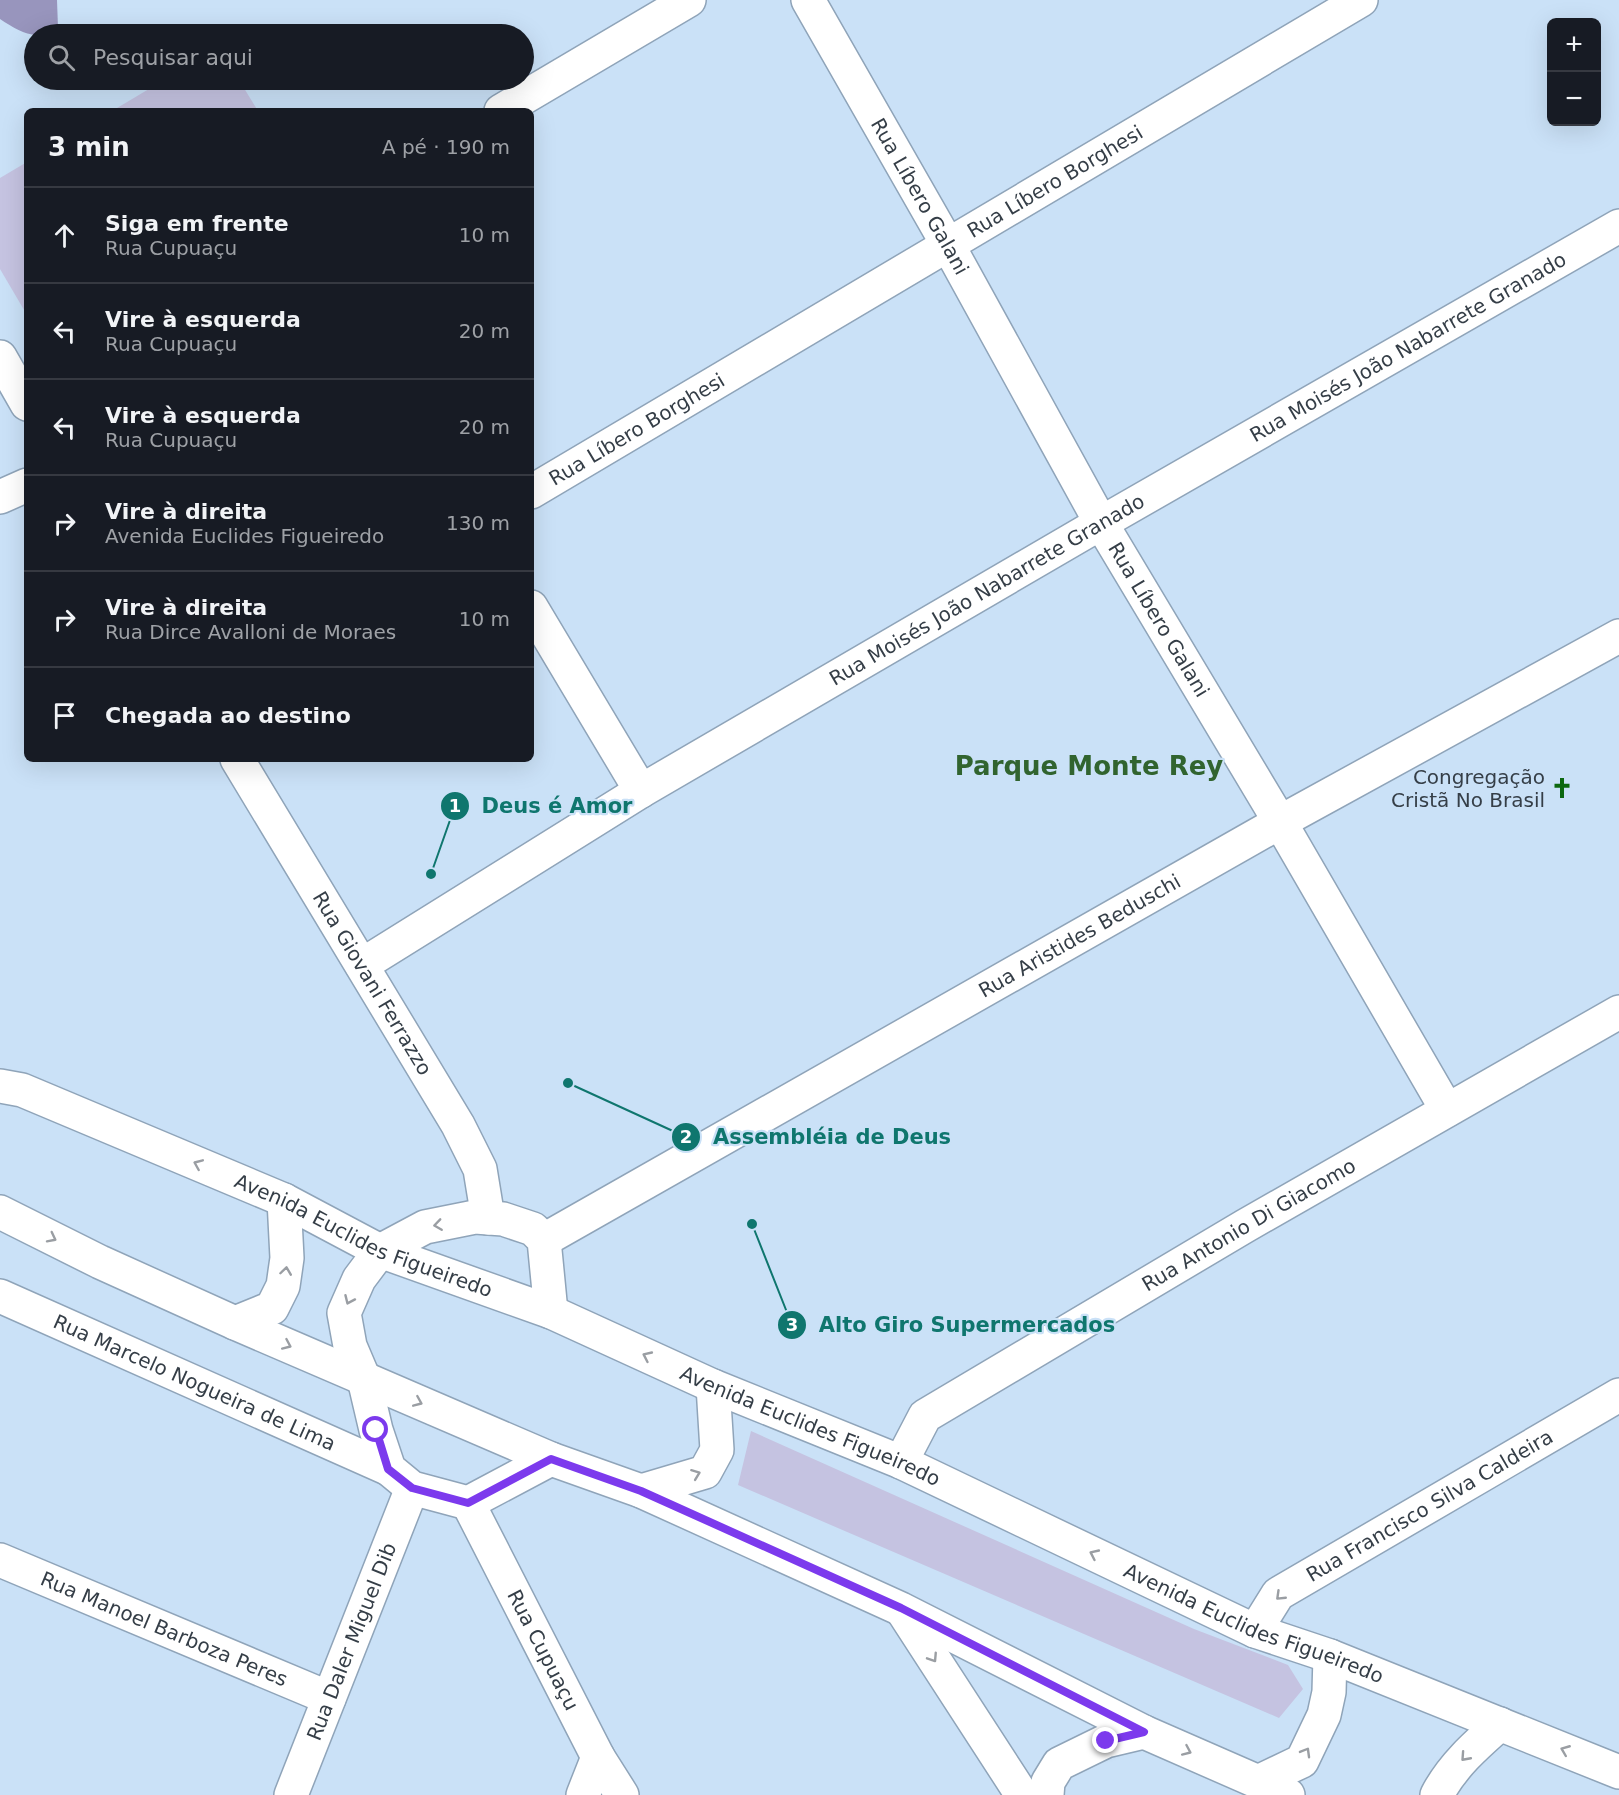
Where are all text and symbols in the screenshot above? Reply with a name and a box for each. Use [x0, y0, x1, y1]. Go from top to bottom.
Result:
map controls [1547, 18, 1601, 126]
button: + [1547, 18, 1601, 72]
search box [24, 24, 534, 90]
icon: search [45, 41, 78, 74]
text: Pesquisar aqui [93, 45, 253, 70]
button: − [1547, 72, 1601, 126]
street label: Rua Líbero Galani [866, 114, 974, 279]
street label: Rua Líbero Borghesi [963, 120, 1147, 243]
text: 3 min [48, 132, 130, 162]
text: A pé · 190 m [382, 135, 510, 159]
text: Siga em frente [105, 211, 289, 236]
icon: ahead [48, 219, 81, 252]
text: 10 m [459, 223, 510, 247]
text: Rua Cupuaçu [105, 236, 237, 260]
street label: Rua Moisés João Nabarrete Granado [1246, 247, 1570, 447]
text: Vire à esquerda [105, 307, 301, 332]
icon: left [48, 315, 81, 348]
text: 20 m [459, 319, 510, 343]
text: Rua Cupuaçu [105, 332, 237, 356]
street label: Rua Líbero Borghesi [545, 368, 729, 491]
text: Vire à esquerda [105, 403, 301, 428]
icon: left [48, 411, 81, 444]
text: 20 m [459, 415, 510, 439]
text: Rua Cupuaçu [105, 428, 237, 452]
street label: Rua Moisés João Nabarrete Granado [825, 489, 1149, 691]
text: Vire à direita [105, 499, 267, 524]
icon: right [48, 507, 81, 540]
text: 130 m [446, 511, 510, 535]
text: Avenida Euclides Figueiredo [105, 524, 384, 548]
street label: Rua Líbero Galani [1103, 538, 1214, 701]
text: Vire à direita [105, 595, 267, 620]
icon: right [48, 603, 81, 636]
text: 10 m [459, 607, 510, 631]
text: Rua Dirce Avalloni de Moraes [105, 620, 396, 644]
icon: arrive [48, 699, 81, 732]
text: Chegada ao destino [105, 703, 351, 728]
district label: Parque Monte Rey [955, 751, 1223, 781]
place label: Congregação Cristã No Brasil [1391, 765, 1545, 812]
church icon: Congregação Cristã No Brasil [1550, 776, 1574, 800]
callout: Deus é Amor [440, 786, 645, 825]
text: Deus é Amor [482, 794, 633, 818]
text: 1 [449, 795, 461, 816]
street label: Rua Aristides Beduschi [974, 869, 1185, 1003]
street label: Rua Giovani Ferrazzo [308, 887, 437, 1080]
callout: Assembléia de Deus [671, 1117, 963, 1156]
text: Assembléia de Deus [713, 1125, 951, 1149]
text: 2 [680, 1126, 692, 1147]
street label: Rua Antonio Di Giacomo [1138, 1153, 1360, 1296]
one-way arrow [194, 1159, 205, 1171]
street label: Avenida Euclides Figueiredo [231, 1169, 496, 1302]
one-way arrow [434, 1218, 443, 1230]
one-way arrow [46, 1231, 57, 1243]
one-way arrow [279, 1266, 291, 1276]
one-way arrow [345, 1294, 357, 1305]
callout: Alto Giro Supermercados [777, 1305, 1127, 1344]
street label: Rua Marcelo Nogueira de Lima [50, 1309, 339, 1456]
text: Alto Giro Supermercados [819, 1313, 1115, 1337]
text: 3 [786, 1314, 798, 1335]
one-way arrow [281, 1338, 292, 1350]
one-way arrow [643, 1351, 654, 1363]
street label: Avenida Euclides Figueiredo [677, 1361, 944, 1491]
one-way arrow [411, 1395, 422, 1407]
route start [362, 1416, 388, 1442]
street label: Rua Francisco Silva Caldeira [1302, 1424, 1557, 1587]
one-way arrow [691, 1468, 701, 1481]
street label: Rua Daler Miguel Dib [302, 1539, 401, 1744]
one-way arrow [1090, 1550, 1101, 1562]
street label: Avenida Euclides Figueiredo [1120, 1558, 1387, 1688]
street label: Rua Manoel Barboza Peres [37, 1566, 291, 1691]
street label: Rua Cupuaçu [502, 1586, 584, 1714]
one-way arrow [1276, 1589, 1287, 1600]
one-way arrow [926, 1651, 937, 1662]
route end [1092, 1727, 1118, 1753]
one-way arrow [1181, 1744, 1192, 1756]
one-way arrow [1560, 1745, 1571, 1757]
one-way arrow [1299, 1748, 1311, 1758]
one-way arrow [1461, 1750, 1472, 1760]

